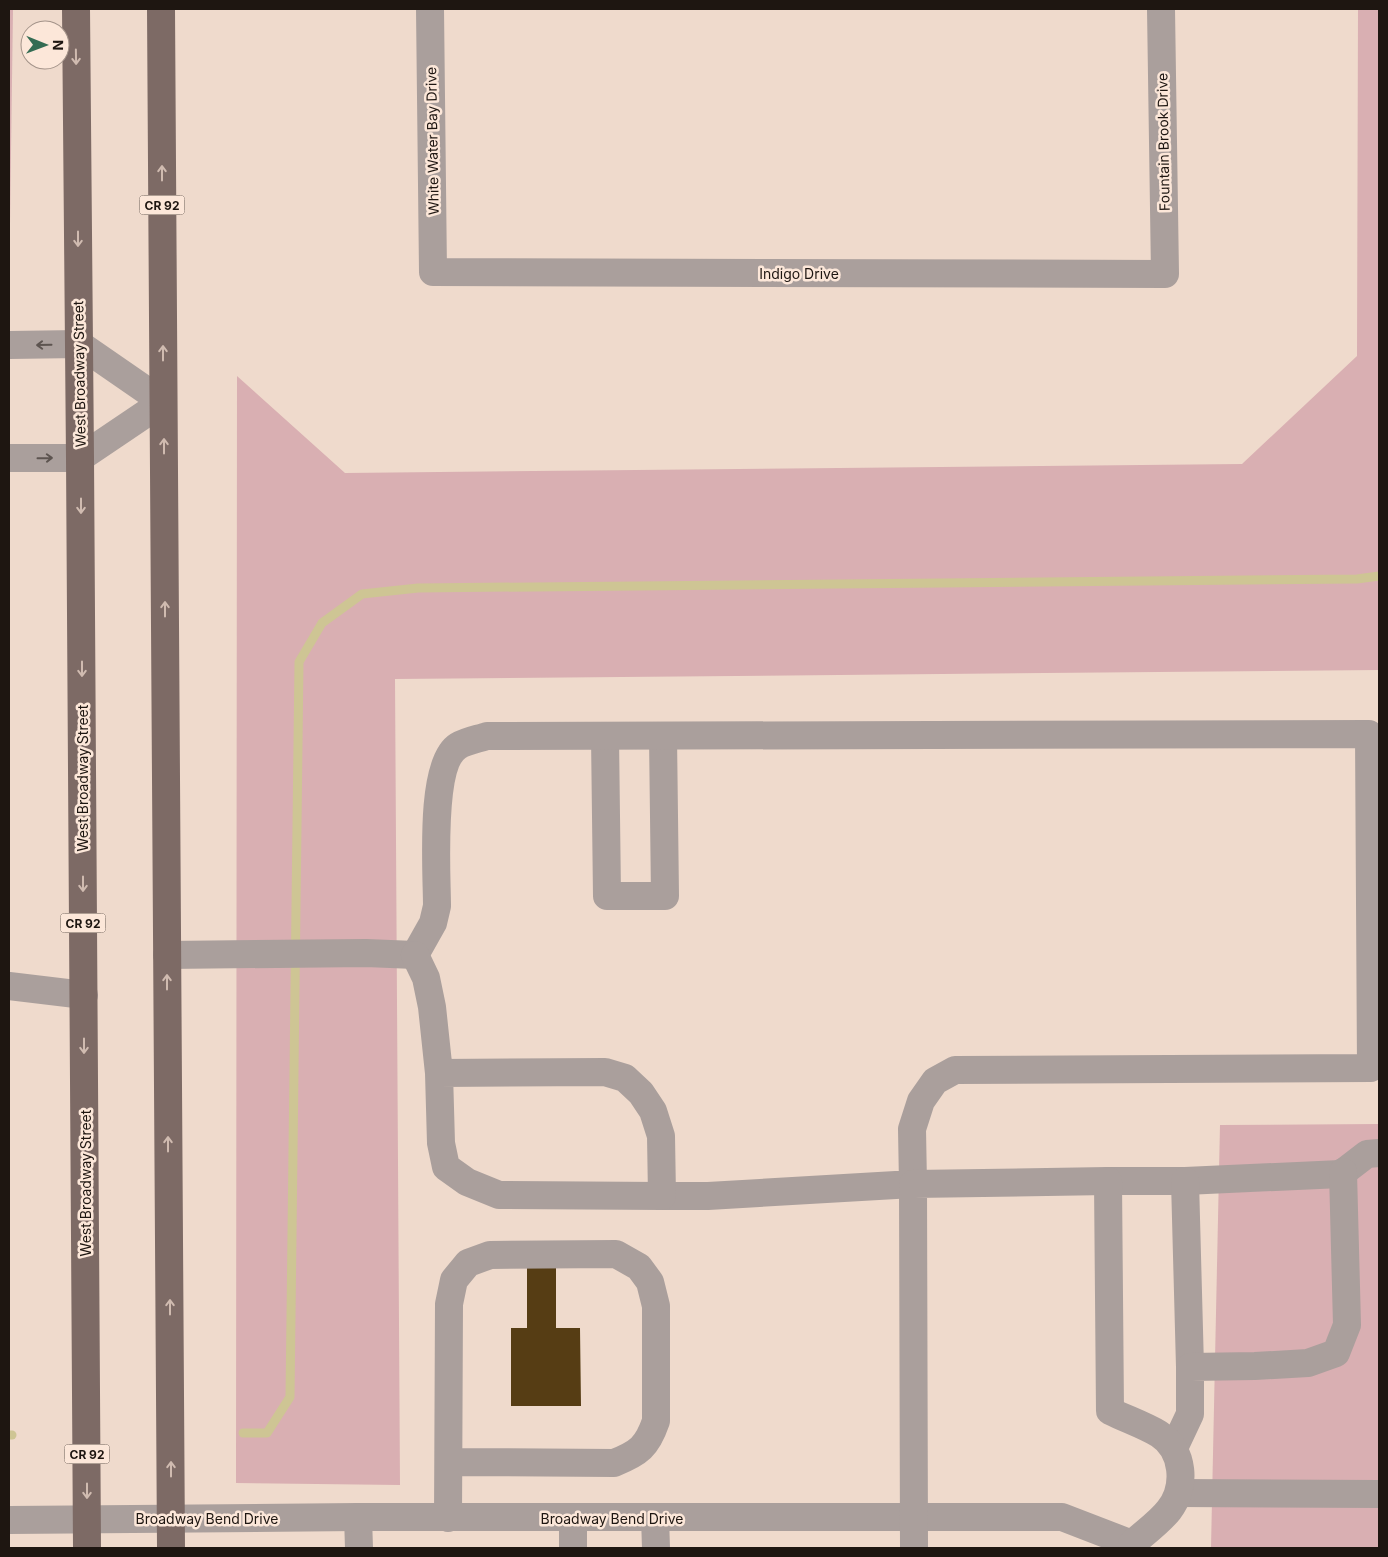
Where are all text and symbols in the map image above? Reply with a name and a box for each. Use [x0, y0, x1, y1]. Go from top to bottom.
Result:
north arrow [20, 20, 70, 70]
text: N [50, 40, 67, 51]
one-way arrow [71, 49, 81, 65]
street label: White Water Bay Drive [422, 67, 442, 215]
street label: Fountain Brook Drive [1153, 73, 1173, 211]
one-way arrow [157, 165, 167, 182]
road number: CR 92 [140, 196, 184, 214]
one-way arrow [73, 231, 83, 247]
street label: Indigo Drive [759, 265, 839, 282]
street label: West Broadway Street [69, 300, 89, 448]
one-way arrow [36, 340, 52, 350]
one-way arrow [158, 345, 168, 362]
one-way arrow [159, 438, 169, 454]
one-way arrow [36, 453, 52, 463]
one-way arrow [76, 498, 86, 514]
one-way arrow [160, 601, 170, 617]
one-way arrow [77, 660, 87, 677]
street label: West Broadway Street [74, 704, 91, 851]
one-way arrow [78, 876, 88, 892]
road number: CR 92 [61, 914, 106, 932]
one-way arrow [162, 974, 172, 990]
one-way arrow [79, 1038, 89, 1054]
street label: West Broadway Street [77, 1109, 94, 1256]
one-way arrow [164, 1136, 173, 1152]
one-way arrow [165, 1299, 174, 1315]
road number: CR 92 [64, 1445, 110, 1464]
one-way arrow [166, 1461, 176, 1478]
one-way arrow [82, 1482, 92, 1498]
street label: Broadway Bend Drive [136, 1510, 278, 1527]
street label: Broadway Bend Drive [541, 1510, 683, 1527]

